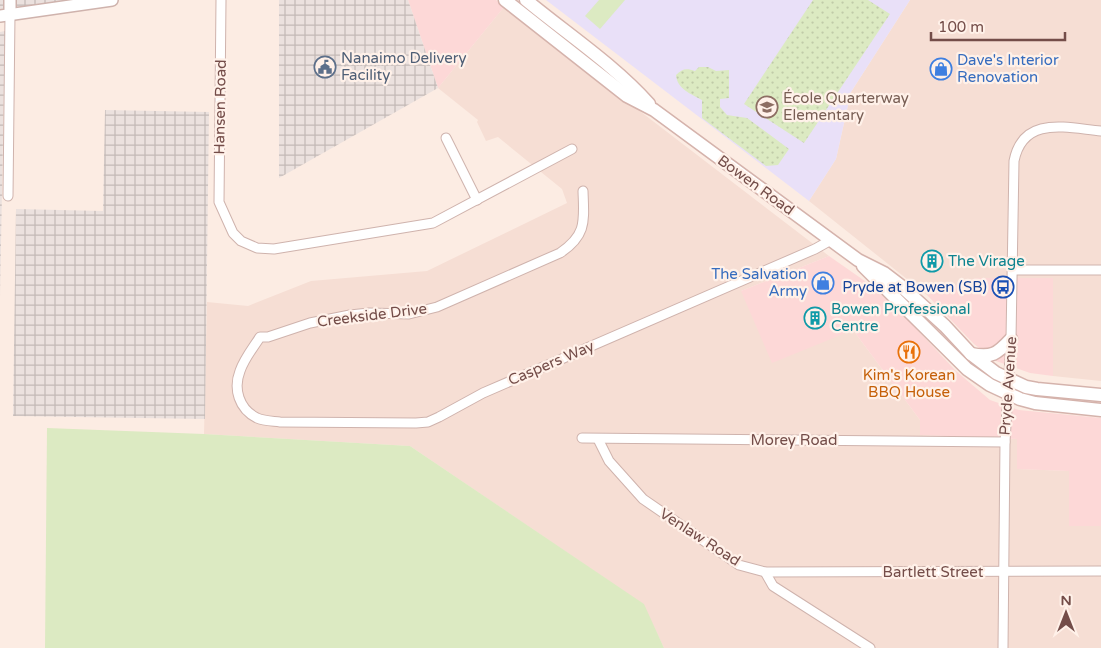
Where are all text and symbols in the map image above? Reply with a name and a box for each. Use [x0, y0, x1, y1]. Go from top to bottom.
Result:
scale bar [931, 10, 1065, 42]
text: 100 m [938, 18, 984, 36]
place label: Nanaimo Delivery Facility [341, 49, 467, 84]
place label: Dave's Interior Renovation [957, 51, 1059, 86]
public building icon: Nanaimo Delivery Facility [313, 55, 337, 79]
shop icon: Dave's Interior Renovation [929, 57, 953, 81]
street label: Hansen Road [210, 59, 230, 155]
place label: École Quarterway Elementary [783, 89, 909, 124]
school or university icon: École Quarterway Elementary [755, 95, 779, 119]
street label: Bowen Road [714, 151, 798, 219]
building icon: The Virage [920, 249, 944, 273]
place label: The Virage [948, 252, 1025, 270]
place label: The Salvation Army [711, 265, 807, 300]
shop icon: The Salvation Army [811, 271, 835, 295]
bus stop icon: Pryde at Bowen (SB) [991, 275, 1015, 299]
place label: Pryde at Bowen (SB) [842, 278, 987, 296]
street label: Creekside Drive [316, 299, 428, 331]
place label: Bowen Professional Centre [831, 300, 971, 335]
building icon: Bowen Professional Centre [803, 306, 827, 330]
street label: Pryde Avenue [996, 336, 1020, 436]
street label: Caspers Way [505, 337, 597, 389]
restaurant icon: Kim's Korean BBQ House [897, 340, 921, 364]
place label: Kim's Korean BBQ House [863, 366, 955, 401]
street label: Morey Road [751, 431, 838, 449]
street label: Venlaw Road [656, 504, 744, 570]
street label: Bartlett Street [883, 563, 984, 581]
north arrow [1041, 588, 1091, 638]
text: N [1060, 592, 1072, 609]

